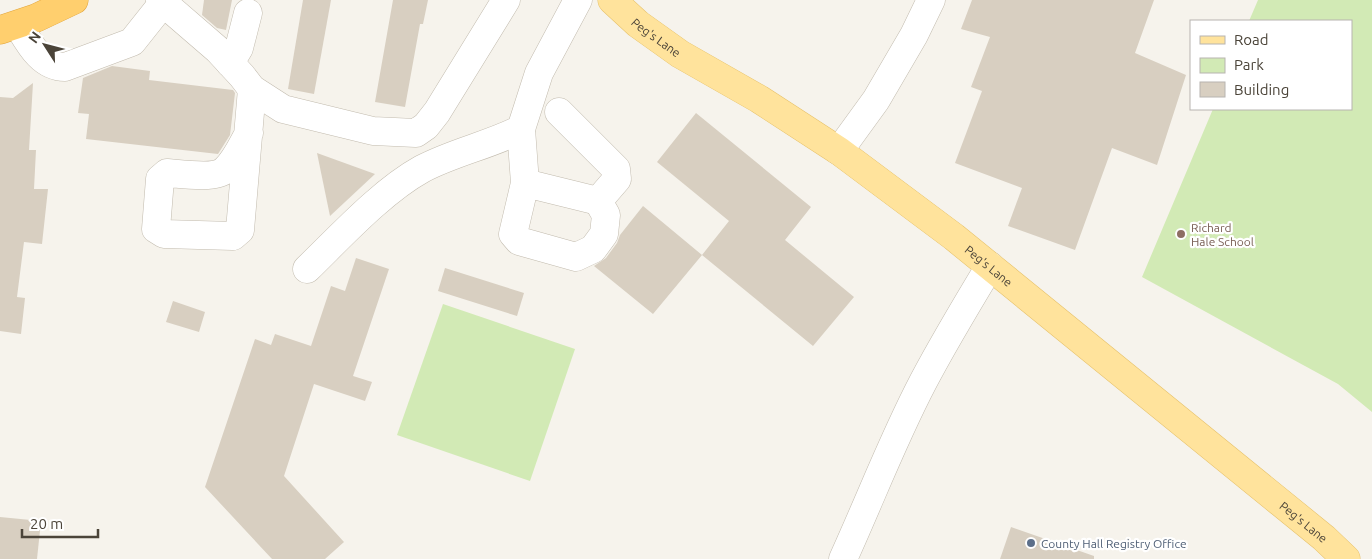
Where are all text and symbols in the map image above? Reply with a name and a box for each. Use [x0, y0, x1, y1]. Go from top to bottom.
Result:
street label: Peg's Lane [629, 15, 683, 59]
north arrow [20, 20, 70, 70]
legend [1190, 20, 1352, 110]
text: N [25, 28, 44, 46]
text: Road [1234, 31, 1269, 48]
text: Park [1234, 56, 1264, 73]
text: Building [1234, 81, 1289, 98]
place label: Richard Hale School [1191, 221, 1254, 248]
marker: Richard Hale School [1175, 228, 1187, 240]
street label: Peg's Lane [963, 242, 1015, 289]
street label: Peg's Lane [1278, 499, 1330, 545]
scale bar [22, 506, 99, 538]
text: 20 m [30, 515, 63, 532]
marker: County Hall Registry Office [1025, 537, 1037, 549]
place label: County Hall Registry Office [1041, 537, 1187, 550]

